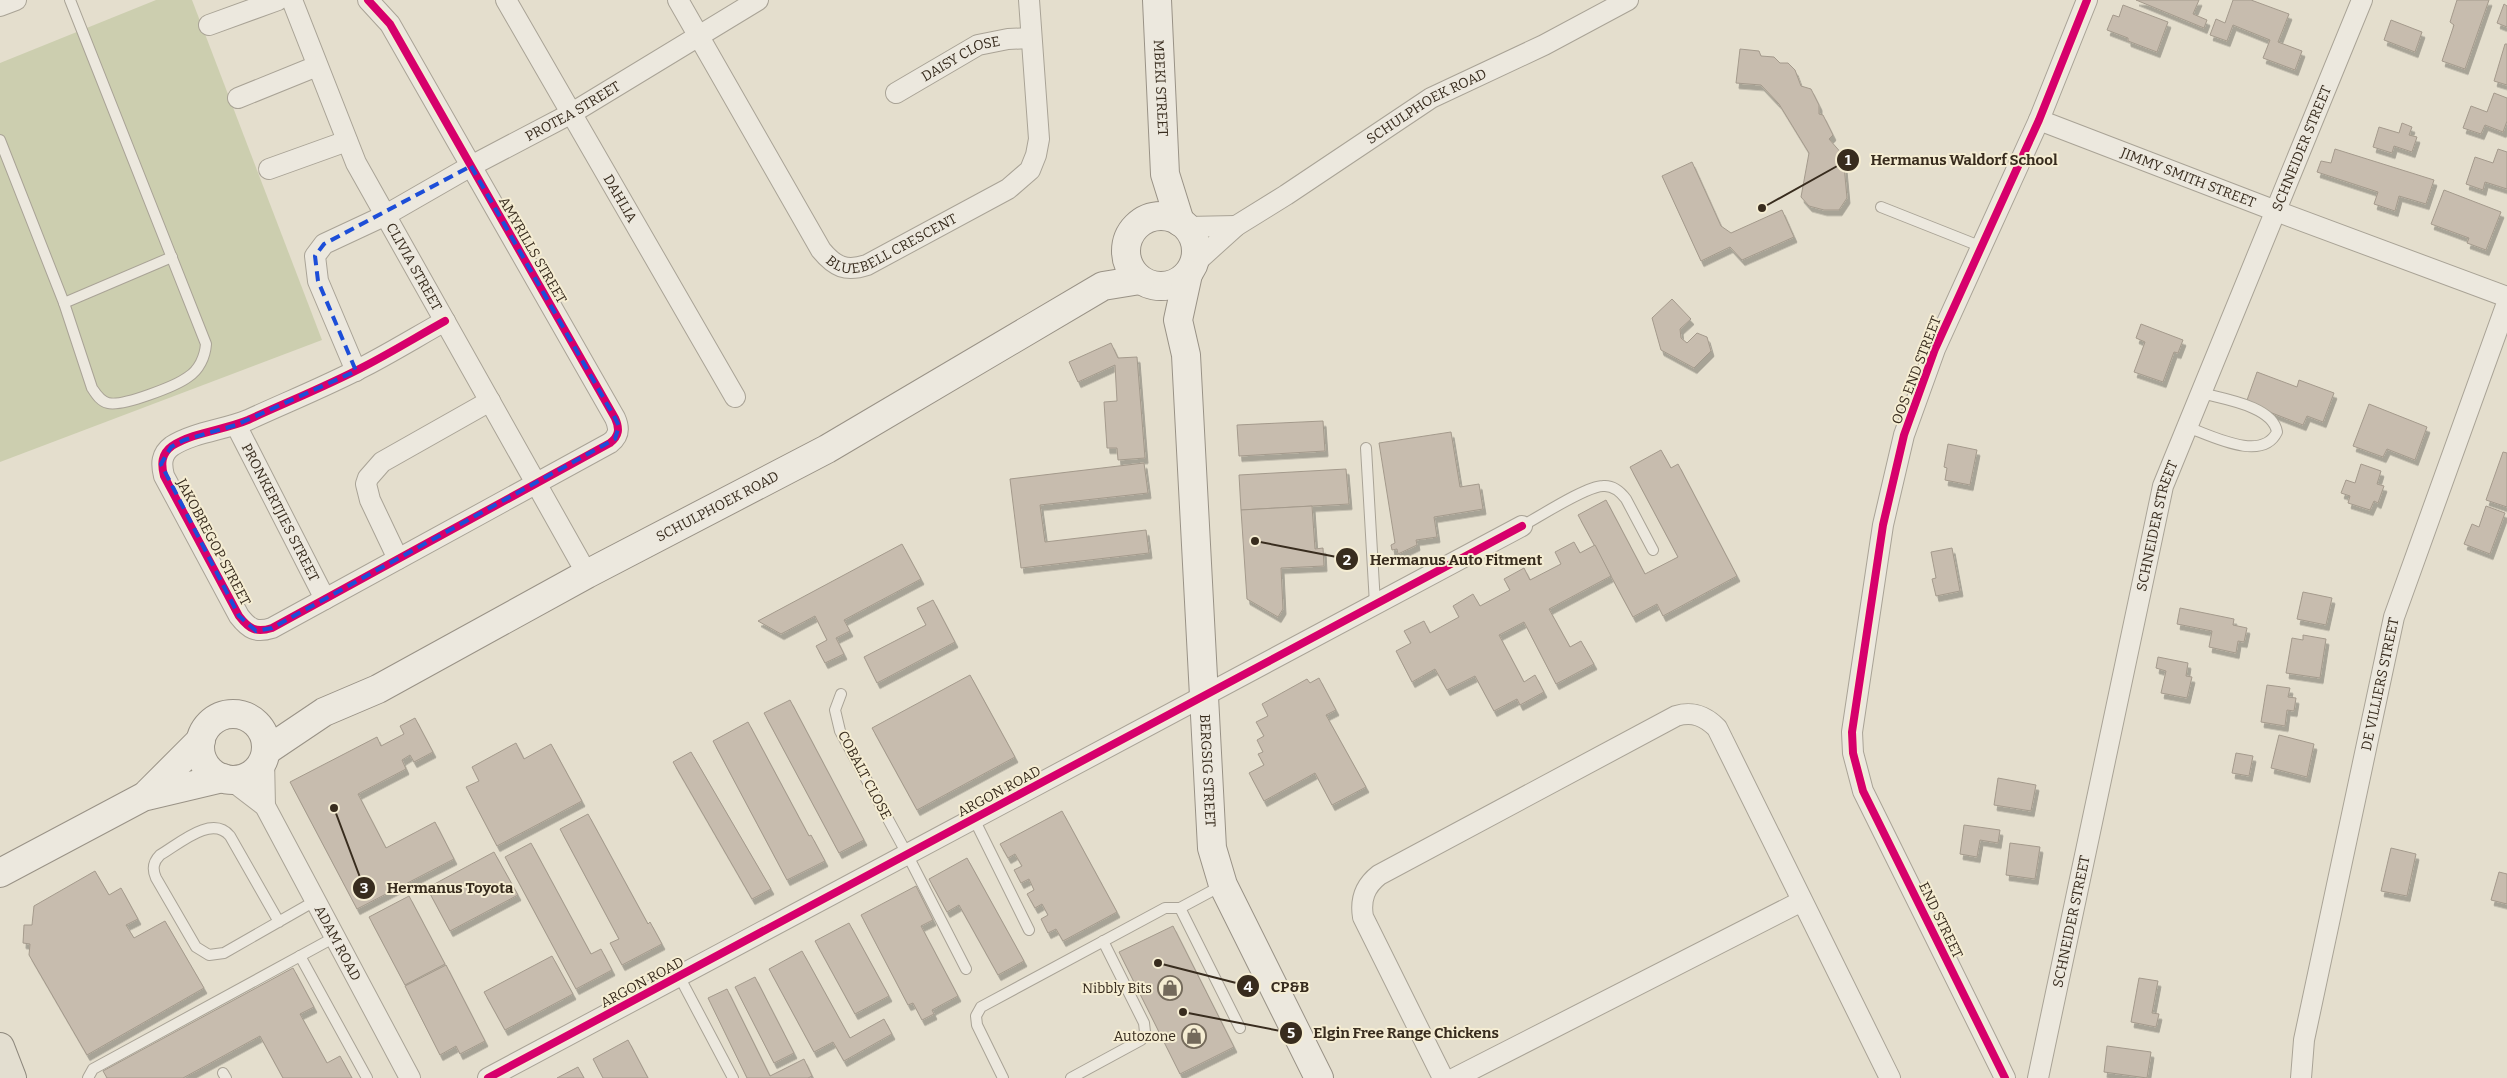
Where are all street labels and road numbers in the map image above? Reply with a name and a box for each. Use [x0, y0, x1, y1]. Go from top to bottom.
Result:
street label: DAISY CLOSE [918, 33, 1002, 85]
street label: MBEKI STREET [1150, 39, 1171, 137]
street label: SCHULPHOEK ROAD [1363, 65, 1489, 148]
street label: PROTEA STREET [523, 78, 623, 145]
street label: SCHNEIDER STREET [2268, 83, 2335, 214]
street label: JIMMY SMITH STREET [2117, 144, 2258, 211]
street label: DAHLIA [599, 172, 641, 226]
street label: AMYRILLS STREET [495, 194, 570, 307]
street label: BLUEBELL CRESCENT [822, 210, 960, 278]
street label: CLIVIA STREET [382, 220, 445, 314]
street label: OOS END STREET [1888, 314, 1945, 427]
street label: PRONKERTJIES STREET [238, 441, 323, 584]
street label: SCHNEIDER STREET [2133, 458, 2182, 593]
street label: SCHULPHOEK ROAD [653, 468, 782, 546]
street label: JAKOBREGOP STREET [172, 475, 254, 609]
street label: DE VILLIERS STREET [2358, 616, 2403, 752]
street label: BERGSIG STREET [1196, 714, 1219, 827]
street label: COBALT CLOSE [834, 728, 895, 823]
street label: ARGON ROAD [955, 762, 1044, 820]
street label: SCHNEIDER STREET [2049, 854, 2094, 989]
street label: END STREET [1915, 879, 1966, 961]
street label: ADAM ROAD [311, 903, 365, 984]
street label: ARGON ROAD [598, 953, 687, 1011]

